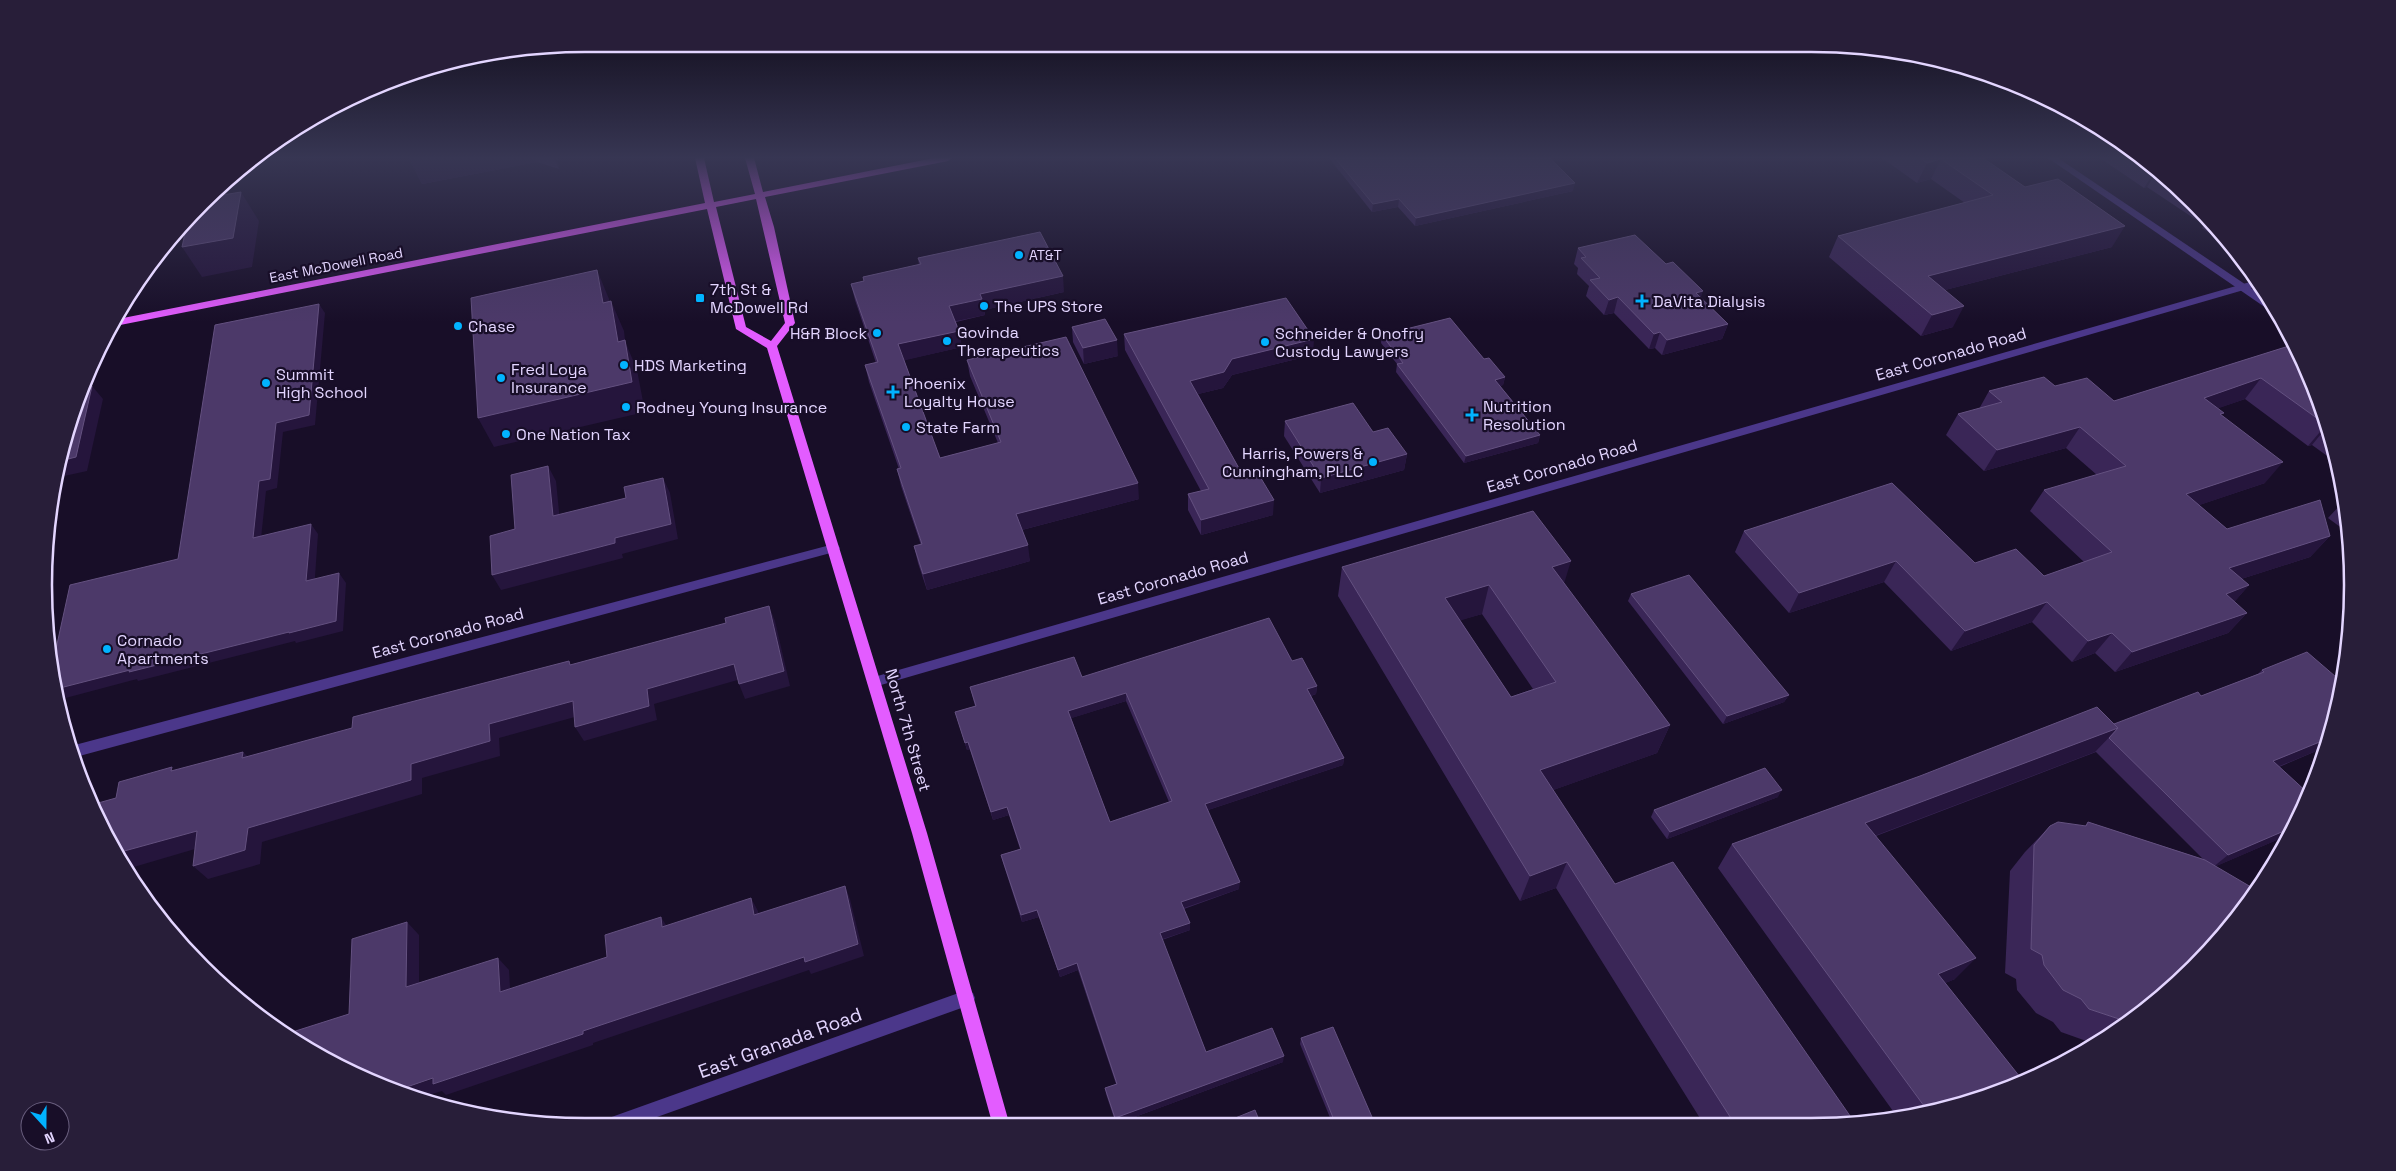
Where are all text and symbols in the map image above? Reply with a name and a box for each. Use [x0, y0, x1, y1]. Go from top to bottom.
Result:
street label: East McDowell Road [268, 243, 404, 287]
place label: AT&T [1029, 246, 1062, 264]
marker: AT&T [1013, 249, 1025, 261]
place label: 7th St & McDowell Rd [710, 279, 808, 318]
place label: DaVita Dialysis [1653, 291, 1765, 312]
marker: 7th St & McDowell Rd [694, 292, 706, 304]
marker: DaVita Dialysis [1635, 294, 1649, 308]
place label: The UPS Store [994, 296, 1103, 317]
marker: The UPS Store [978, 300, 990, 312]
place label: Chase [468, 316, 515, 337]
marker: Chase [452, 320, 464, 332]
place label: Govinda Therapeutics [957, 322, 1060, 361]
street label: East Coronado Road [1873, 322, 2029, 386]
place label: H&R Block [790, 323, 867, 344]
place label: Schneider & Onofry Custody Lawyers [1275, 323, 1424, 362]
marker: H&R Block [871, 327, 883, 339]
marker: Govinda Therapeutics [941, 335, 953, 347]
marker: Schneider & Onofry Custody Lawyers [1259, 336, 1271, 348]
place label: HDS Marketing [634, 355, 747, 376]
place label: Fred Loya Insurance [511, 359, 587, 398]
marker: HDS Marketing [618, 359, 630, 371]
place label: Summit High School [276, 364, 367, 403]
marker: Fred Loya Insurance [495, 372, 507, 384]
place label: Phoenix Loyalty House [904, 373, 1015, 412]
marker: Summit High School [260, 377, 272, 389]
marker: Phoenix Loyalty House [886, 385, 900, 399]
place label: Nutrition Resolution [1483, 396, 1566, 435]
place label: Rodney Young Insurance [636, 397, 827, 418]
marker: Rodney Young Insurance [620, 401, 632, 413]
marker: Nutrition Resolution [1465, 408, 1479, 422]
place label: State Farm [916, 417, 1000, 438]
marker: State Farm [900, 421, 912, 433]
place label: One Nation Tax [516, 424, 631, 445]
marker: One Nation Tax [500, 428, 512, 440]
street label: East Coronado Road [1484, 434, 1640, 498]
place label: Harris, Powers & Cunningham, PLLC [1222, 443, 1363, 482]
marker: Harris, Powers & Cunningham, PLLC [1367, 456, 1379, 468]
street label: East Coronado Road [1095, 546, 1251, 610]
street label: East Coronado Road [370, 603, 526, 663]
place label: Cornado Apartments [117, 630, 209, 669]
marker: Cornado Apartments [101, 643, 113, 655]
street label: North 7th Street [880, 666, 936, 794]
street label: East Granada Road [695, 1002, 865, 1084]
north arrow [20, 1101, 70, 1151]
text: N [42, 1128, 57, 1148]

